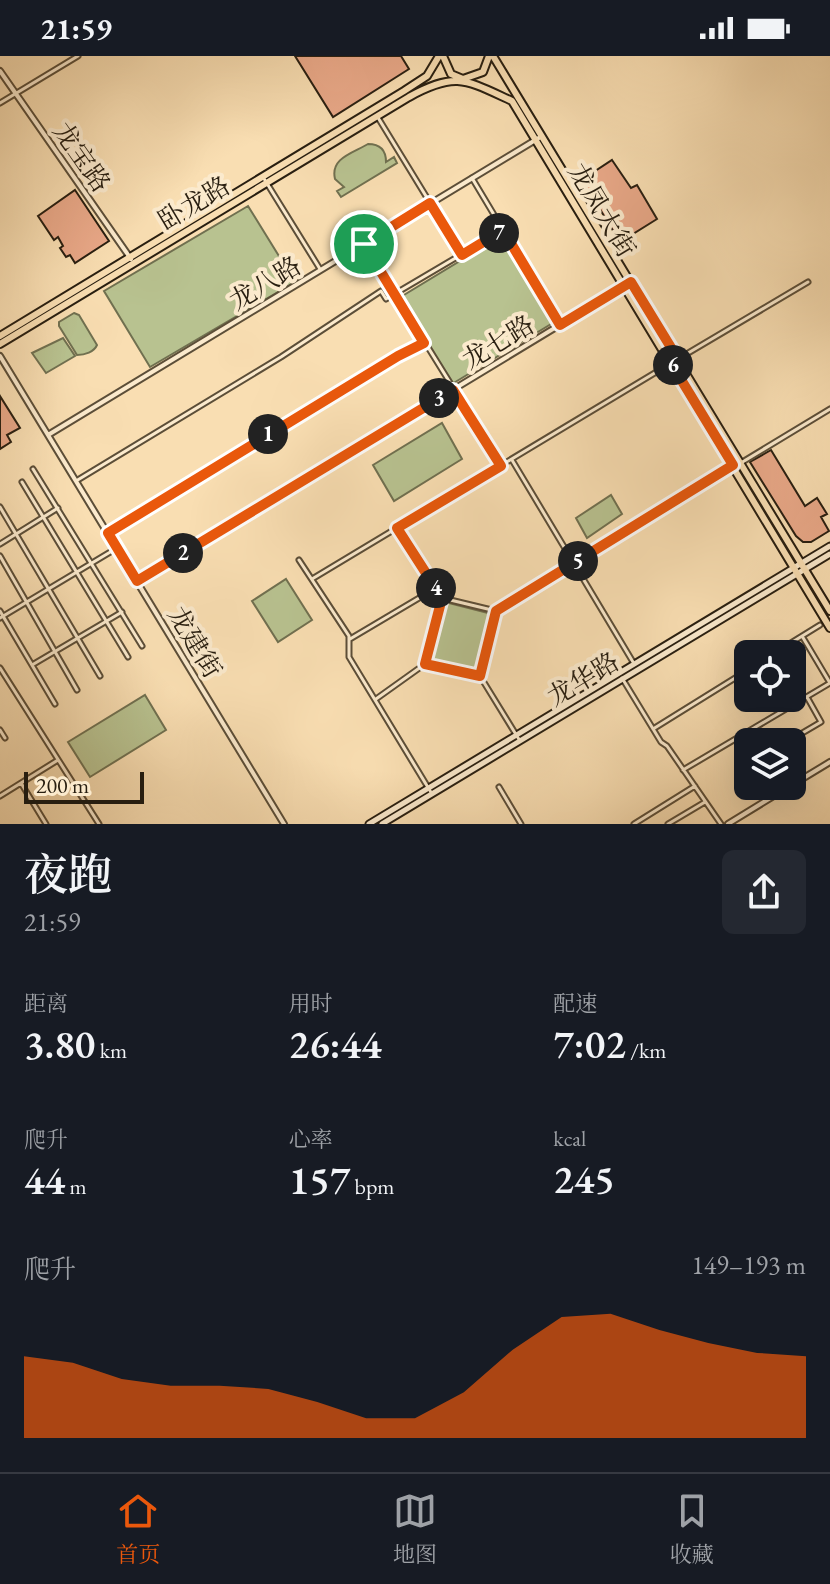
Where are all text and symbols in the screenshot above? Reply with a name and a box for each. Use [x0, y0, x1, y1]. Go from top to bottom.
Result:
text: 21:59 [40, 9, 112, 48]
street label: 龙宝路 [46, 115, 118, 199]
street label: 龙凤大街 [561, 157, 643, 263]
street label: 卧龙路 [152, 168, 236, 238]
pin [330, 210, 398, 278]
pin: 7 [479, 213, 519, 253]
text: 7 [493, 218, 505, 247]
icon: arrive [342, 222, 386, 266]
street label: 龙八路 [223, 248, 307, 318]
street label: 龙七路 [456, 307, 540, 377]
pin: 6 [653, 345, 693, 385]
text: 6 [667, 350, 679, 379]
pin: 3 [419, 378, 459, 418]
text: 3 [433, 383, 445, 412]
pin: 1 [248, 414, 288, 454]
text: 1 [262, 419, 274, 448]
pin: 2 [163, 533, 203, 573]
text: 2 [177, 538, 189, 567]
pin: 5 [558, 541, 598, 581]
text: 5 [572, 546, 584, 575]
pin: 4 [416, 568, 456, 608]
text: 4 [430, 573, 442, 602]
street label: 龙建街 [160, 600, 230, 684]
map controls [734, 640, 806, 800]
button: locate [734, 640, 806, 712]
street label: 龙华路 [541, 644, 625, 714]
button: layers [734, 728, 806, 800]
scale bar [24, 768, 144, 804]
text: 200 m [36, 771, 89, 800]
text: 夜跑 [24, 846, 112, 903]
button: share [722, 850, 806, 934]
text: 21:59 [24, 905, 80, 939]
text: 距离 [24, 989, 68, 1018]
text: 用时 [289, 989, 333, 1018]
text: 配速 [553, 989, 597, 1018]
text: 3.80 [24, 1018, 95, 1070]
text: 26:44 [289, 1018, 382, 1070]
text: 7:02 [553, 1018, 626, 1070]
text: km [95, 1036, 127, 1065]
text: /km [626, 1036, 666, 1065]
text: kcal [553, 1124, 586, 1153]
text: 爬升 [24, 1125, 68, 1154]
text: 心率 [289, 1125, 333, 1154]
text: 245 [553, 1153, 615, 1205]
text: 44 [24, 1154, 65, 1206]
text: 157 [289, 1154, 350, 1206]
text: m [65, 1172, 87, 1201]
text: bpm [350, 1172, 394, 1201]
text: 149–193 m [691, 1248, 806, 1282]
text: 爬升 [24, 1252, 76, 1286]
tab: 首页 [116, 1489, 160, 1569]
tab: 地图 [393, 1489, 437, 1569]
tab: 收藏 [670, 1489, 714, 1569]

